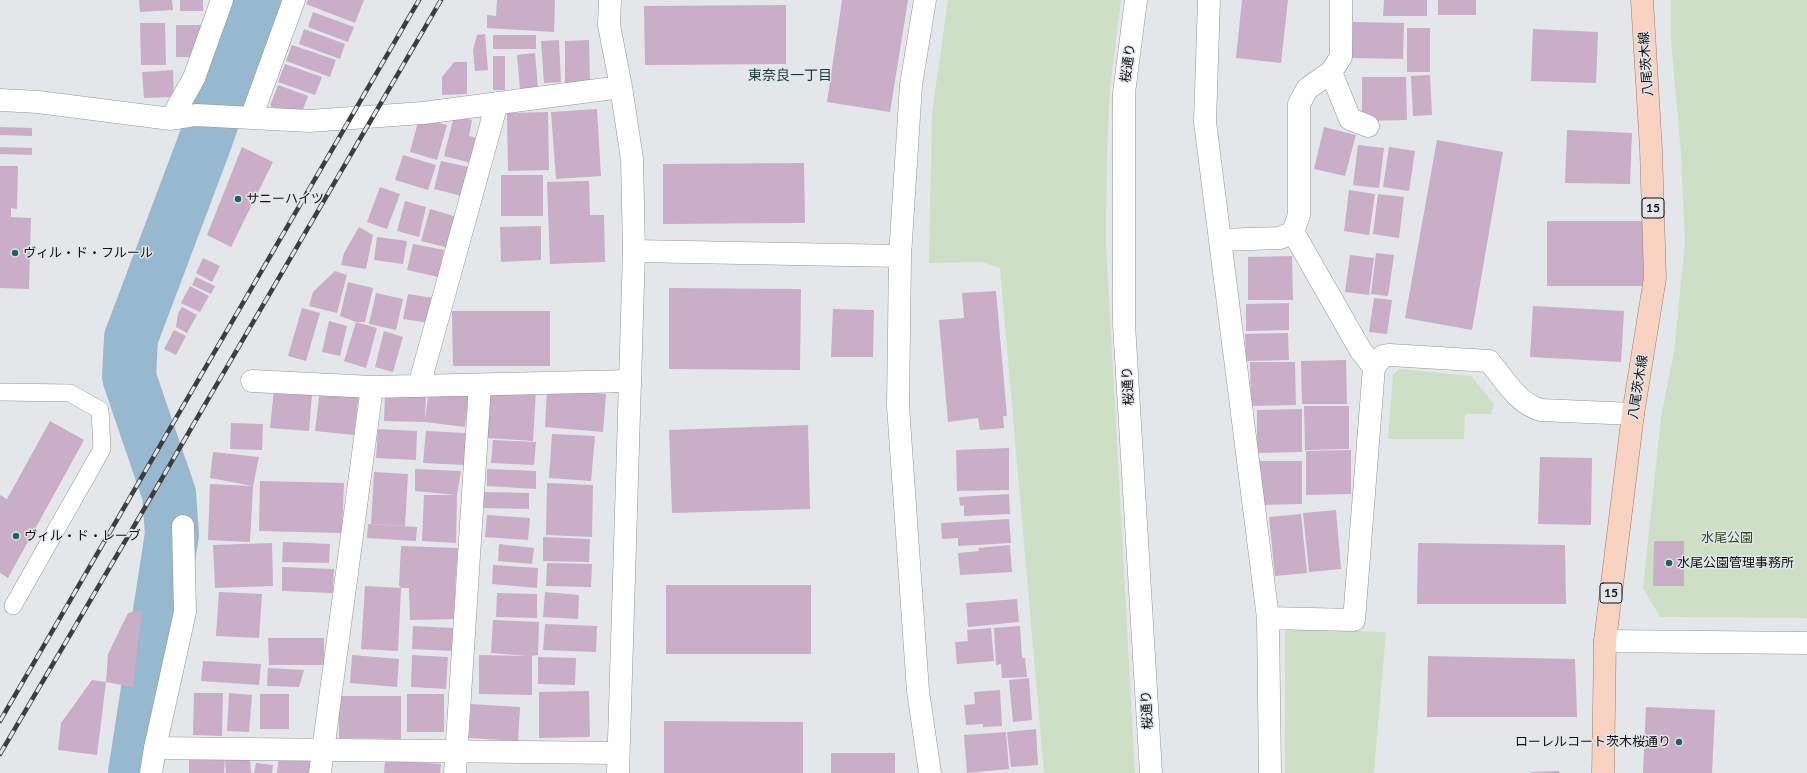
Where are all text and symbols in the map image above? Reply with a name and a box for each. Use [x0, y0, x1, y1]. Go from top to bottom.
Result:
street label: 八尾茨木線 [1636, 31, 1656, 97]
street label: 桜通り [1118, 43, 1138, 83]
district label: 東奈良一丁目 [748, 67, 832, 83]
place label: サニーハイツ [246, 191, 324, 207]
marker: サニーハイツ [233, 194, 243, 204]
road number: 15 [1642, 198, 1664, 218]
place label: ヴィル・ド・フルール [23, 245, 153, 261]
marker: ヴィル・ド・フルール [10, 248, 20, 258]
street label: 八尾茨木線 [1625, 354, 1651, 420]
street label: 桜通り [1119, 366, 1137, 406]
place label: ヴィル・ド・レーブ [24, 528, 141, 544]
park label: 水尾公園 [1701, 530, 1753, 546]
marker: ヴィル・ド・レーブ [11, 531, 21, 541]
place label: 水尾公園管理事務所 [1677, 555, 1794, 571]
marker: 水尾公園管理事務所 [1664, 558, 1674, 568]
road number: 15 [1600, 583, 1622, 603]
street label: 桜通り [1138, 690, 1156, 730]
place label: ローレルコート茨木桜通り [1515, 734, 1671, 750]
marker: ローレルコート茨木桜通り [1674, 737, 1684, 747]

